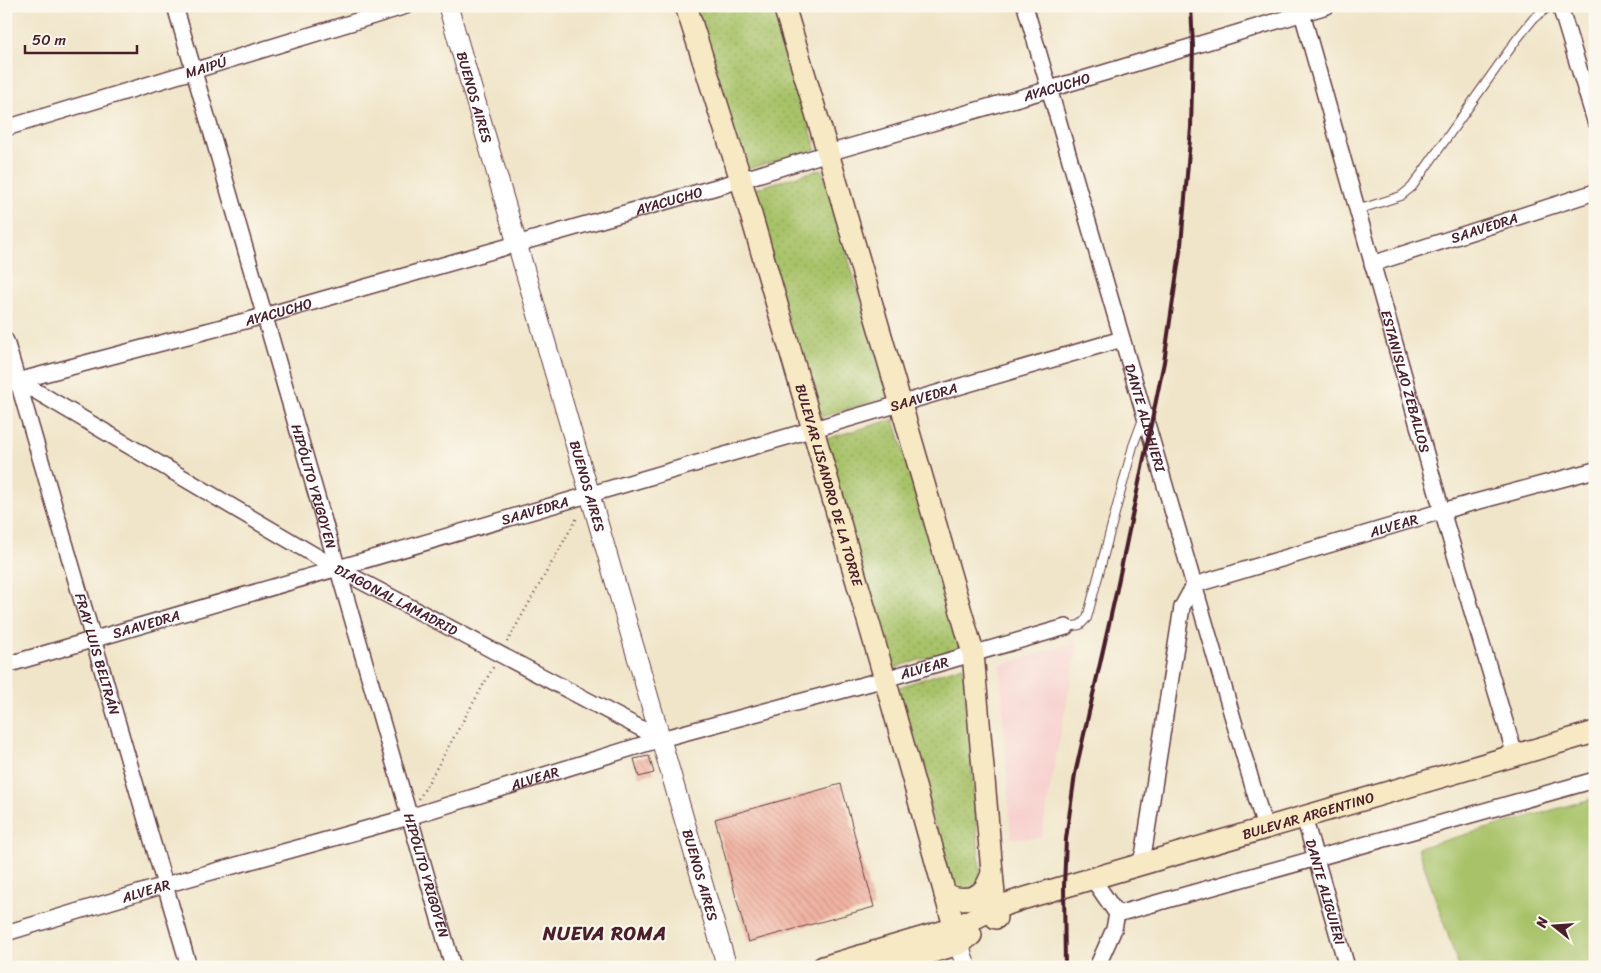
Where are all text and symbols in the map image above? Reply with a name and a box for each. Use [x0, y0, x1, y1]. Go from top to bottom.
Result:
scale bar [25, 22, 138, 54]
text: 50 m [32, 27, 67, 53]
street label: BUENOS AIRES [449, 48, 499, 146]
street label: MAIPÚ [182, 49, 231, 86]
street label: AYACUCHO [1019, 66, 1093, 109]
street label: AYACUCHO [632, 180, 706, 223]
street label: SAAVEDRA [1448, 206, 1521, 251]
street label: AYACUCHO [241, 291, 315, 334]
street label: ESTANISLAO ZEBALLOS [1373, 307, 1437, 456]
street label: DANTE ALIGHIERI [1117, 361, 1173, 476]
street label: SAAVEDRA [887, 376, 961, 419]
street label: BULEVAR LISANDRO DE LA TORRE [787, 381, 870, 591]
street label: HIPÓLITO YRIGOYEN [284, 421, 343, 552]
street label: BUENOS AIRES [562, 437, 612, 535]
street label: SAAVEDRA [498, 489, 572, 533]
street label: ALVEAR [1366, 507, 1421, 545]
street label: DIAGONAL LAMADRID [330, 557, 463, 643]
street label: FRAY LUIS BELTRÁN [67, 590, 127, 718]
street label: SAAVEDRA [110, 603, 183, 646]
street label: ALVEAR [896, 649, 952, 687]
street label: ALVEAR [507, 759, 562, 798]
street label: BULEVAR ARGENTINO [1239, 785, 1377, 847]
street label: HIPÓLITO YRIGOYEN [396, 810, 456, 941]
street label: BUENOS AIRES [675, 826, 725, 924]
street label: DANTE ALIGUIERI [1298, 836, 1352, 949]
street label: ALVEAR [118, 872, 173, 911]
north arrow [1528, 900, 1578, 950]
text: N [1528, 914, 1556, 932]
district label: NUEVA ROMA [542, 917, 667, 950]

